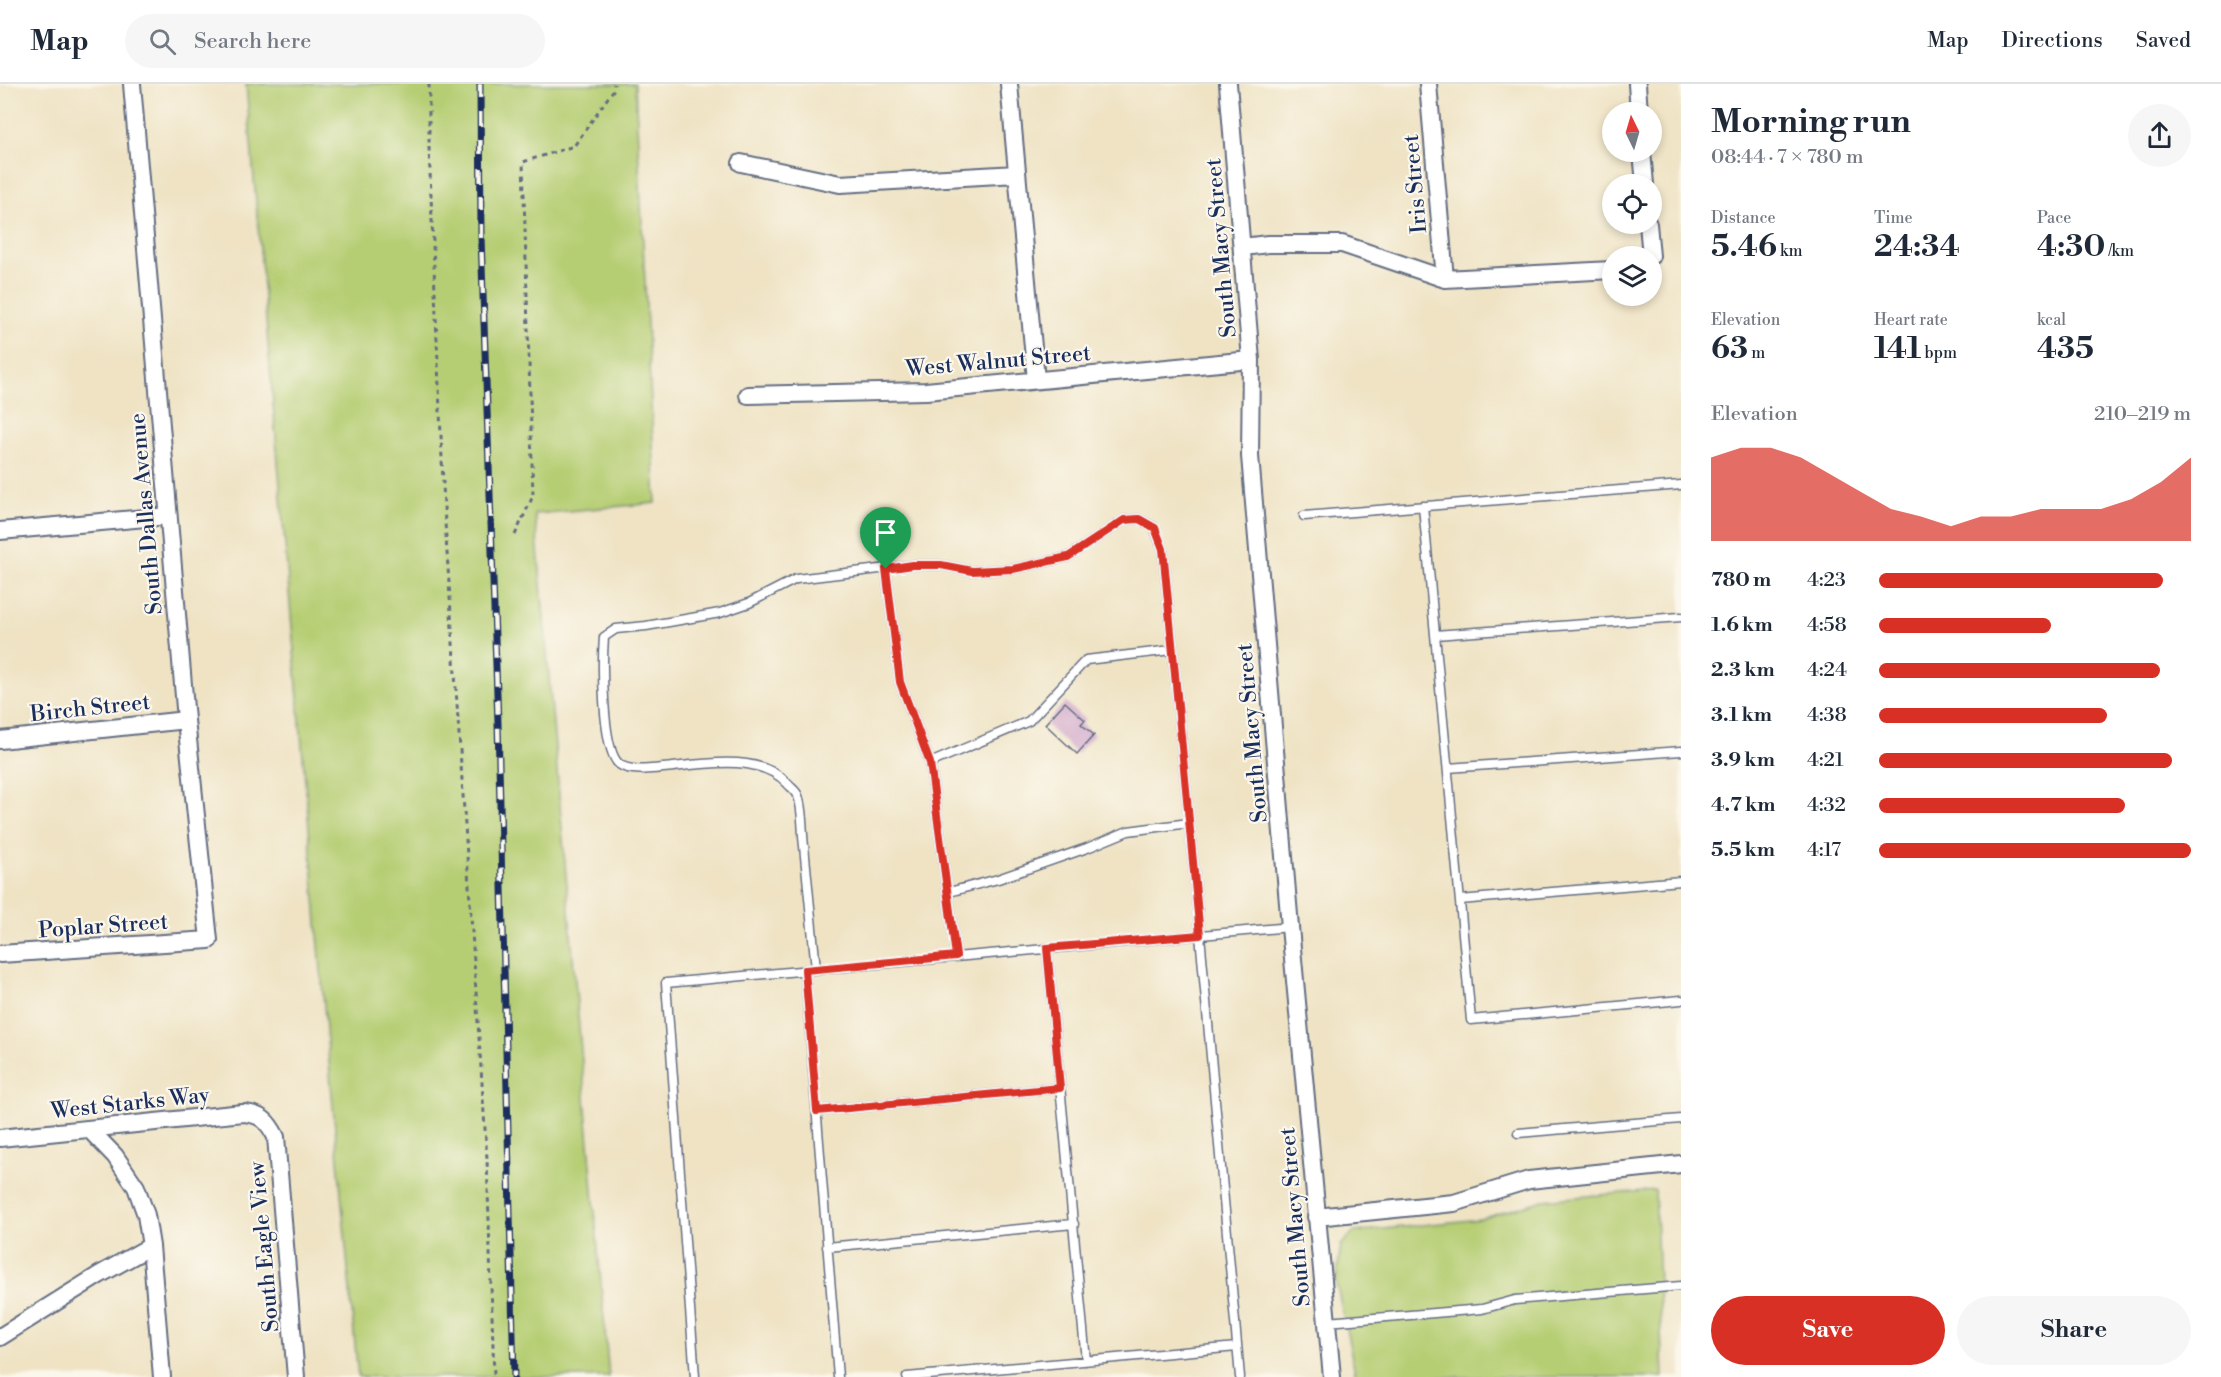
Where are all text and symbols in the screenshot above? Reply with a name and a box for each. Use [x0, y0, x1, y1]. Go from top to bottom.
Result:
search box [125, 14, 545, 68]
text: Map [30, 24, 89, 59]
icon: search [146, 25, 179, 58]
text: Search here [194, 28, 311, 55]
text: Map [1927, 28, 1969, 54]
text: Directions [2002, 28, 2103, 54]
text: Saved [2136, 28, 2191, 54]
north arrow [1602, 102, 1662, 162]
map controls [1602, 102, 1662, 306]
text: Morning run [1711, 102, 1911, 143]
button: share [2128, 104, 2191, 167]
street label: Iris Street [1398, 133, 1433, 235]
text: 08:44 · 7 × 780 m [1711, 145, 1864, 170]
street label: South Macy Street [1200, 157, 1243, 339]
button: locate [1602, 174, 1662, 234]
text: Distance [1711, 208, 1776, 228]
text: Time [1874, 208, 1913, 228]
text: Pace [2037, 208, 2071, 228]
text: 5.46 [1711, 228, 1777, 266]
text: 24:34 [1874, 228, 1960, 266]
text: 4:30 [2037, 228, 2105, 266]
text: km [1777, 241, 1803, 261]
text: /km [2105, 241, 2134, 261]
button: layers [1602, 246, 1662, 306]
text: Elevation [1711, 310, 1780, 330]
text: Heart rate [1874, 310, 1948, 330]
text: kcal [2037, 310, 2066, 330]
text: 63 [1711, 330, 1748, 368]
text: 141 [1874, 330, 1921, 368]
text: 435 [2037, 330, 2094, 368]
street label: West Walnut Street [903, 340, 1092, 383]
text: m [1748, 343, 1765, 363]
text: bpm [1921, 343, 1957, 363]
text: Elevation [1711, 402, 1798, 427]
text: 210–219 m [2094, 402, 2191, 427]
street label: South Dallas Avenue [124, 412, 169, 616]
pin [860, 507, 911, 569]
icon: arrive [869, 516, 902, 549]
text: 780 m [1711, 568, 1771, 593]
text: 4:23 [1807, 568, 1846, 593]
text: 1.6 km [1711, 613, 1773, 638]
text: 4:58 [1807, 613, 1847, 638]
street label: South Macy Street [1231, 642, 1274, 824]
text: 2.3 km [1711, 658, 1775, 683]
text: 4:24 [1807, 658, 1847, 683]
street label: Birch Street [28, 689, 152, 728]
text: 3.1 km [1711, 703, 1772, 728]
text: 4:38 [1807, 703, 1847, 728]
text: 3.9 km [1711, 748, 1775, 773]
text: 4:21 [1807, 748, 1844, 773]
text: 4.7 km [1711, 793, 1775, 818]
text: 4:32 [1807, 793, 1846, 818]
text: 5.5 km [1711, 838, 1775, 863]
text: 4:17 [1807, 838, 1841, 863]
street label: Poplar Street [37, 908, 169, 945]
street label: West Starks Way [48, 1082, 211, 1125]
street label: South Macy Street [1274, 1126, 1317, 1308]
street label: South Eagle View [244, 1160, 285, 1333]
button: Save [1711, 1296, 1945, 1365]
button: Share [1957, 1296, 2191, 1365]

